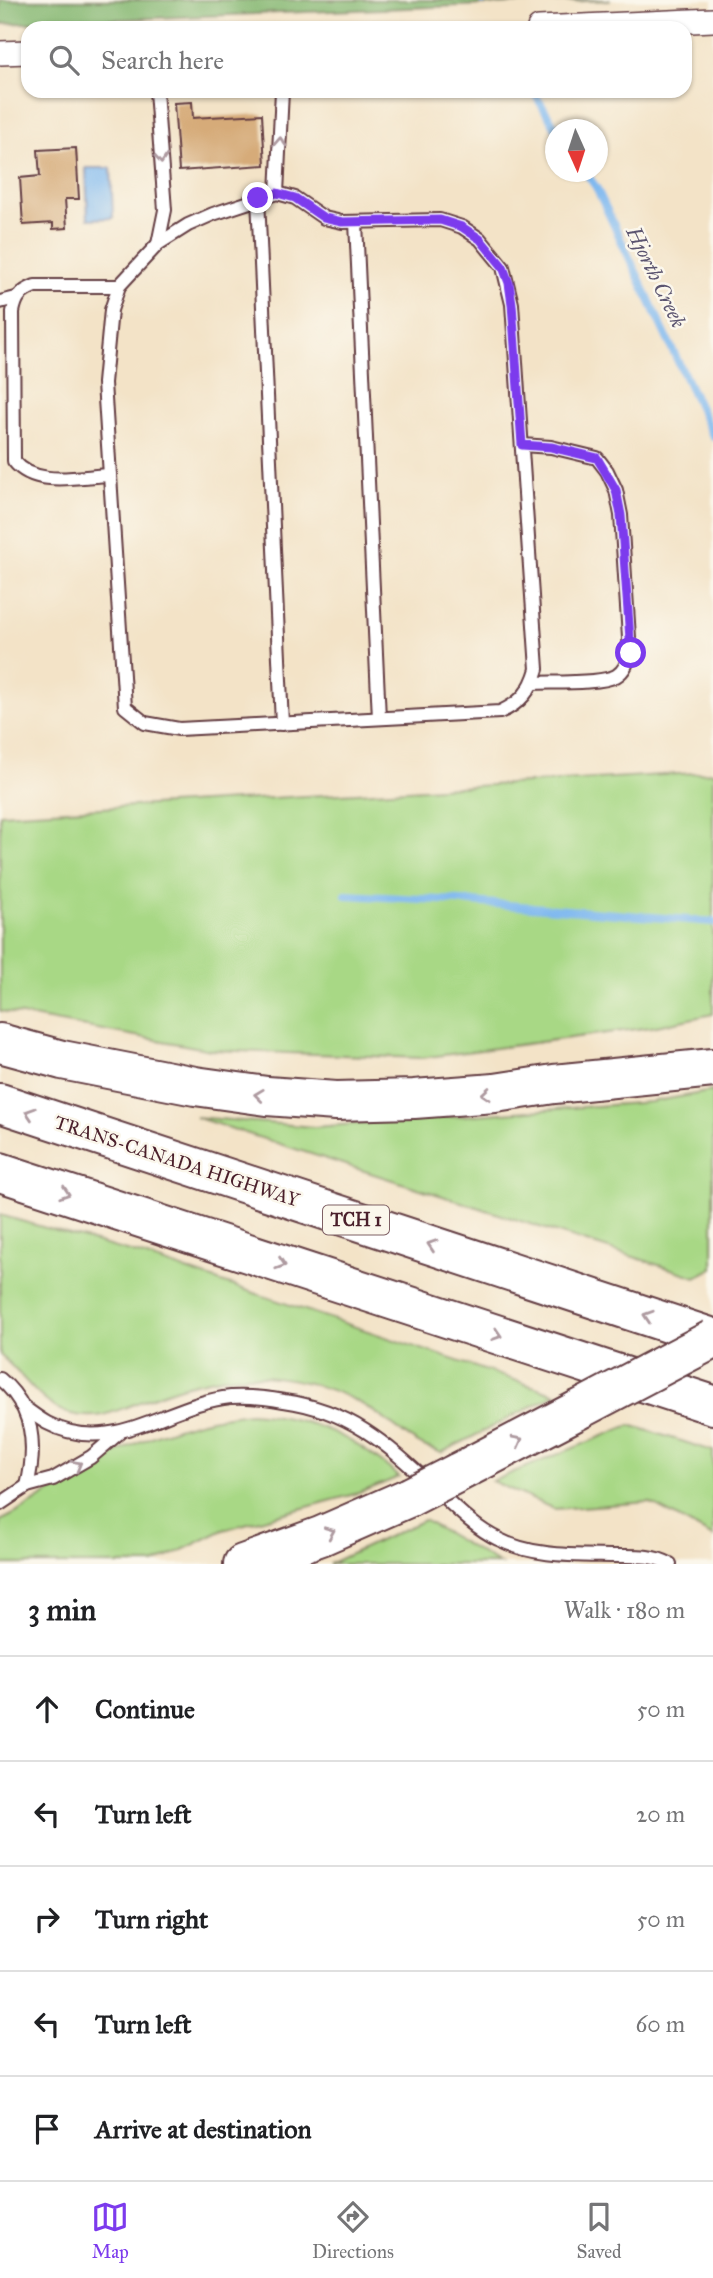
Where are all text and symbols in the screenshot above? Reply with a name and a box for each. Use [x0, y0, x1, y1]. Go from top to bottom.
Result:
search box [21, 21, 692, 98]
icon: search [45, 41, 83, 79]
text: Search here [101, 44, 224, 76]
north arrow [545, 119, 608, 182]
one-way arrow [272, 136, 287, 147]
one-way arrow [153, 154, 168, 165]
route end [242, 182, 273, 213]
water label: Hjorth Creek [620, 221, 692, 333]
route start [615, 637, 646, 668]
one-way arrow [480, 1086, 491, 1101]
one-way arrow [253, 1087, 265, 1102]
one-way arrow [24, 1107, 36, 1121]
street label: TRANS-CANADA HIGHWAY [52, 1110, 303, 1212]
one-way arrow [58, 1185, 70, 1199]
road number: TCH 1 [323, 1205, 389, 1234]
one-way arrow [426, 1239, 439, 1253]
one-way arrow [274, 1256, 287, 1270]
one-way arrow [643, 1310, 655, 1324]
one-way arrow [491, 1327, 503, 1341]
one-way arrow [511, 1436, 523, 1450]
one-way arrow [69, 1461, 82, 1474]
one-way arrow [323, 1526, 335, 1540]
text: 3 min [28, 1592, 96, 1628]
text: Walk · 180 m [564, 1596, 685, 1624]
icon: ahead [28, 1690, 66, 1728]
text: Continue [95, 1693, 195, 1725]
text: 50 m [637, 1695, 685, 1723]
icon: left [28, 1795, 66, 1833]
text: Turn left [95, 1798, 191, 1830]
text: 20 m [636, 1800, 685, 1828]
icon: right [28, 1900, 66, 1938]
text: Turn right [95, 1903, 208, 1935]
text: 50 m [637, 1905, 685, 1933]
icon: left [28, 2005, 66, 2043]
text: Turn left [95, 2008, 191, 2040]
text: 60 m [636, 2010, 685, 2038]
icon: arrive [28, 2110, 66, 2148]
text: Arrive at destination [95, 2113, 312, 2145]
tab: Map [91, 2198, 129, 2263]
tab: Directions [312, 2198, 394, 2263]
tab: Saved [577, 2198, 622, 2263]

